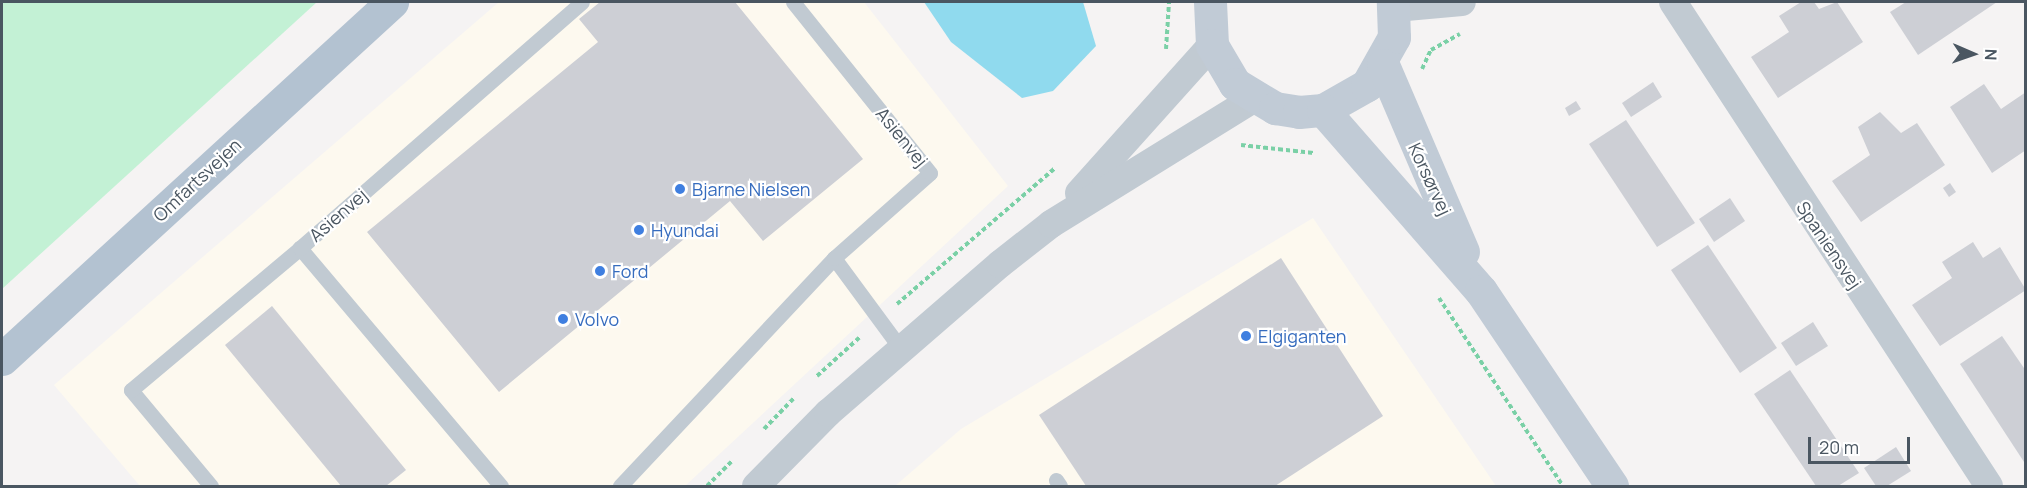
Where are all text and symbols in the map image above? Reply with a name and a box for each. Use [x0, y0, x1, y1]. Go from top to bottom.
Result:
north arrow [1943, 24, 2003, 84]
text: N [1980, 48, 2002, 61]
street label: Asienvej [872, 103, 932, 171]
street label: Omfartsvejen [149, 134, 245, 226]
street label: Korsørvej [1404, 139, 1456, 219]
place label: Bjarne Nielsen [692, 178, 810, 200]
marker: Bjarne Nielsen [673, 182, 687, 196]
street label: Asienvej [305, 184, 371, 246]
street label: Spaniensvej [1792, 197, 1866, 293]
place label: Hyundai [651, 219, 719, 241]
marker: Hyundai [632, 223, 646, 237]
place label: Ford [612, 260, 648, 282]
marker: Ford [593, 264, 607, 278]
place label: Volvo [575, 308, 619, 330]
marker: Volvo [556, 312, 570, 326]
place label: Elgiganten [1258, 325, 1346, 347]
marker: Elgiganten [1239, 329, 1253, 343]
scale bar [1811, 425, 1913, 463]
text: 20 m [1819, 435, 1859, 459]

